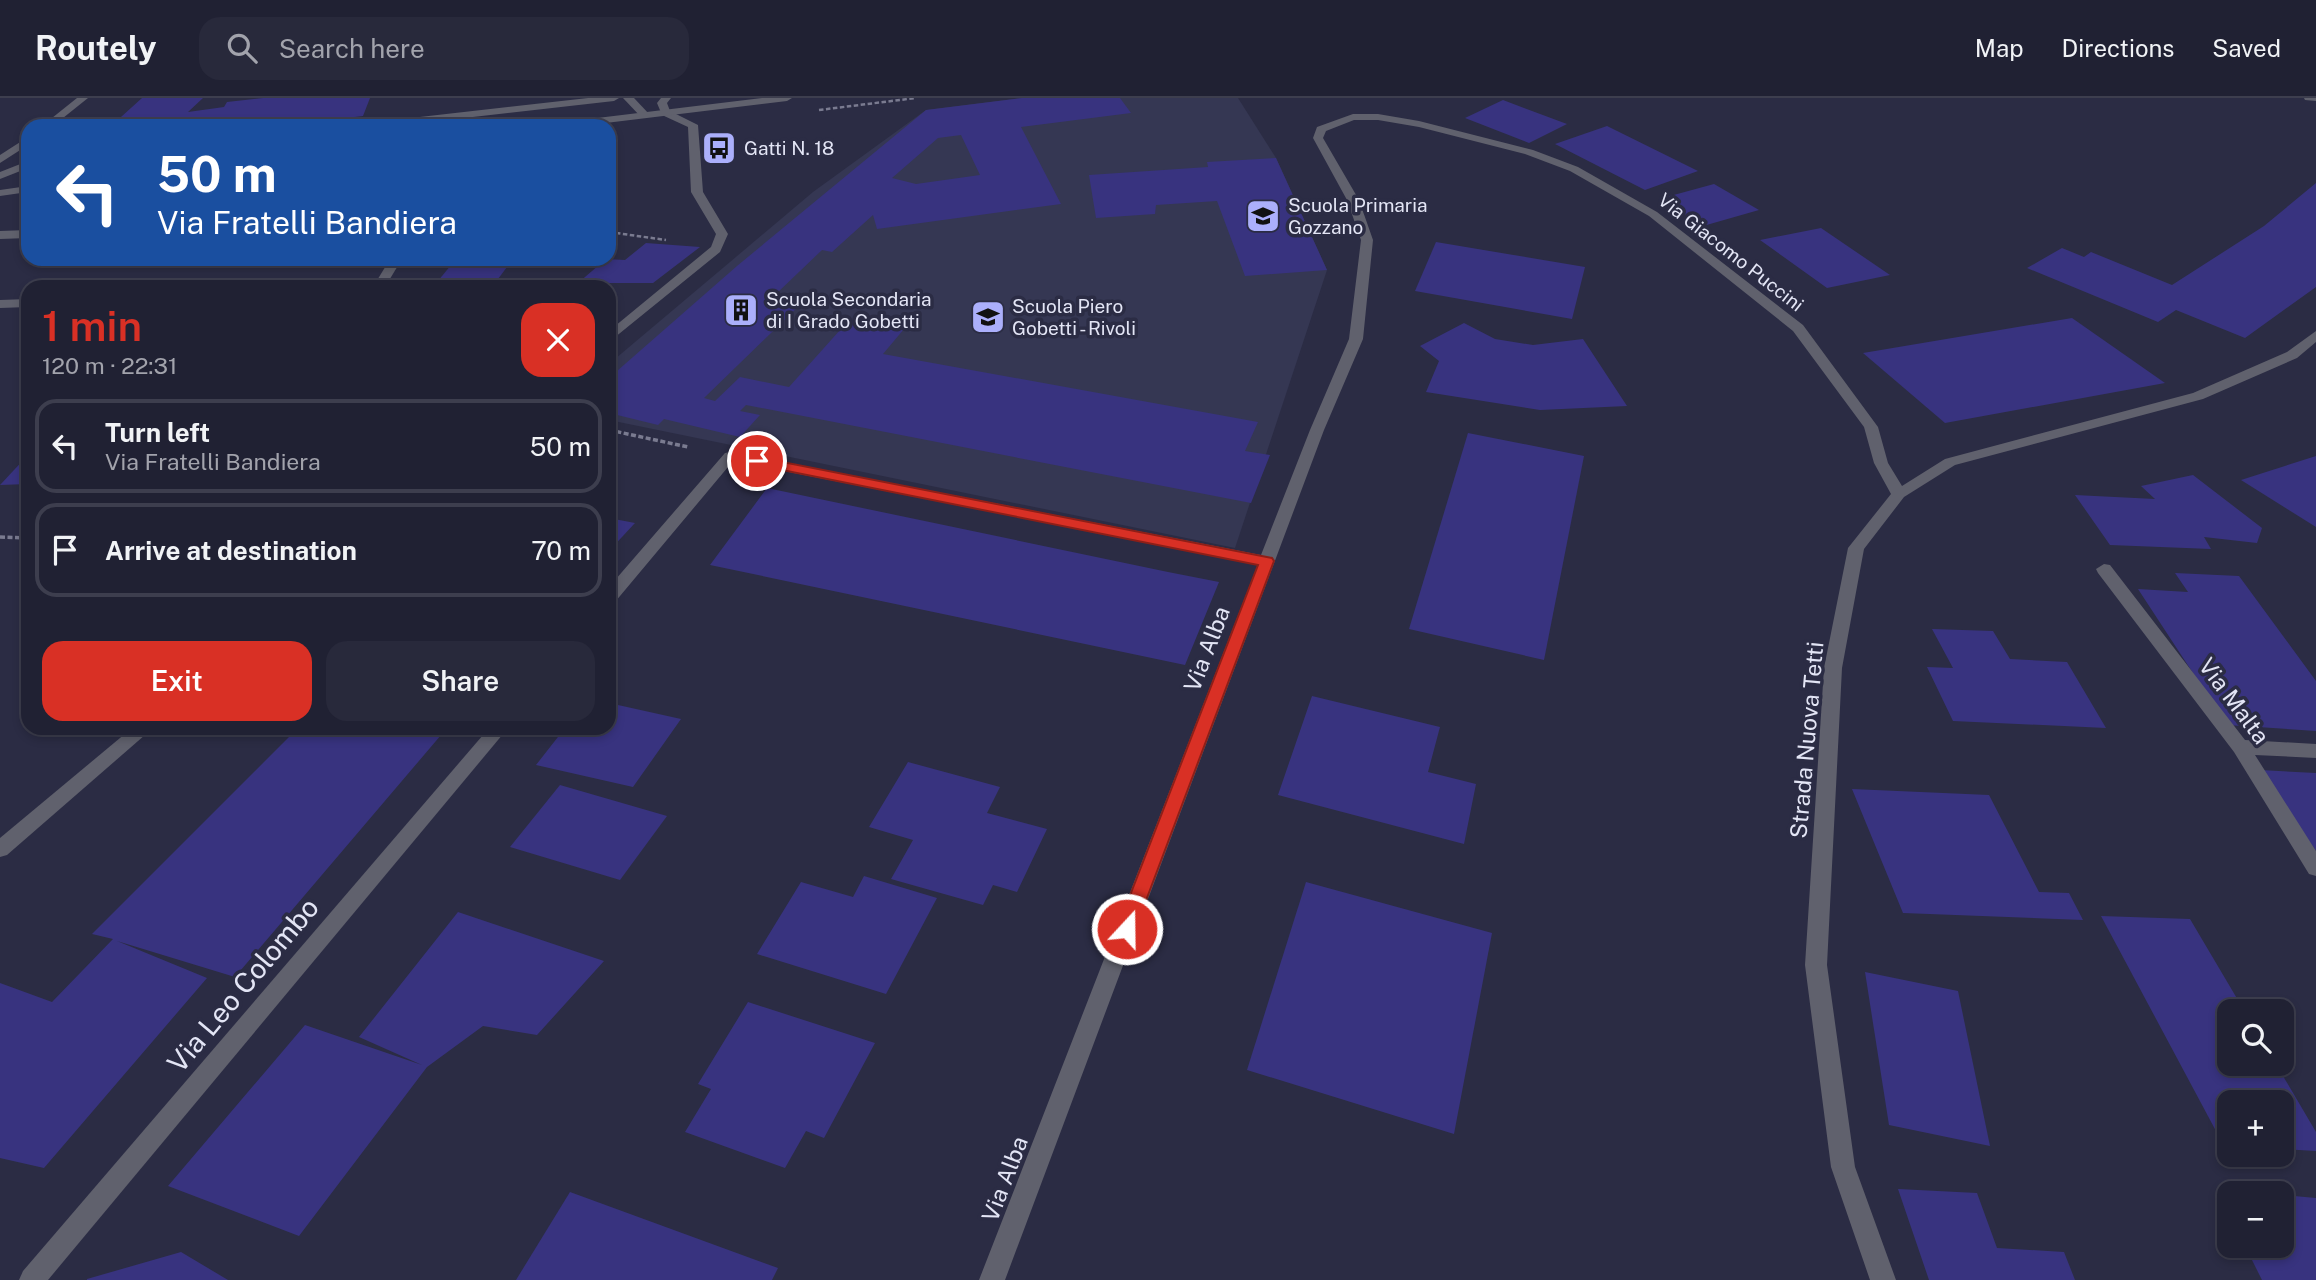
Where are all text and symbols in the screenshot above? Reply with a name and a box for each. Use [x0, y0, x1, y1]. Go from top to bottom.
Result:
search box [199, 17, 689, 80]
text: Routely [35, 29, 157, 67]
icon: search [223, 29, 261, 67]
text: Search here [279, 33, 425, 64]
text: Map [1975, 34, 2024, 62]
text: Directions [2062, 34, 2174, 62]
text: Saved [2212, 34, 2281, 62]
bus stop icon: Gatti N. 18 [700, 129, 738, 167]
place label: Gatti N. 18 [744, 137, 834, 159]
text: 50 m [157, 145, 277, 203]
icon: left [42, 147, 133, 238]
street label: Via Giacomo Puccini [1654, 188, 1808, 316]
place label: Scuola Primaria Gozzano [1288, 194, 1427, 238]
school or university icon: Scuola Primaria Gozzano [1244, 197, 1282, 235]
text: Via Fratelli Bandiera [157, 204, 457, 241]
place label: Scuola Secondaria di I Grado Gobetti [766, 288, 932, 332]
building icon: Scuola Secondaria di I Grado Gobetti [722, 291, 760, 329]
place label: Scuola Piero Gobetti - Rivoli [1012, 295, 1136, 339]
school or university icon: Scuola Piero Gobetti - Rivoli [969, 298, 1007, 336]
text: 1 min [42, 301, 142, 350]
button: close [521, 303, 595, 377]
text: 120 m · 22:31 [42, 352, 177, 379]
text: Turn left [105, 417, 210, 448]
icon: left [46, 427, 84, 465]
text: 50 m [530, 431, 591, 462]
pin [727, 431, 787, 491]
icon: arrive [738, 442, 776, 480]
text: Via Fratelli Bandiera [105, 448, 321, 475]
icon: arrive [46, 531, 84, 569]
text: Arrive at destination [105, 535, 357, 566]
text: 70 m [531, 535, 591, 566]
street label: Via Alba [1178, 602, 1235, 695]
street label: Strada Nuova Tetti [1784, 640, 1829, 839]
button: Exit [42, 641, 312, 721]
button: Share [326, 641, 595, 721]
street label: Via Malta [2193, 653, 2275, 749]
street label: Via Leo Colombo [160, 891, 325, 1079]
position arrow [1090, 892, 1164, 966]
map controls [2217, 999, 2294, 1258]
button: search [2217, 999, 2294, 1076]
button: + [2217, 1090, 2294, 1167]
street label: Via Alba [976, 1132, 1033, 1225]
button: − [2217, 1181, 2294, 1258]

